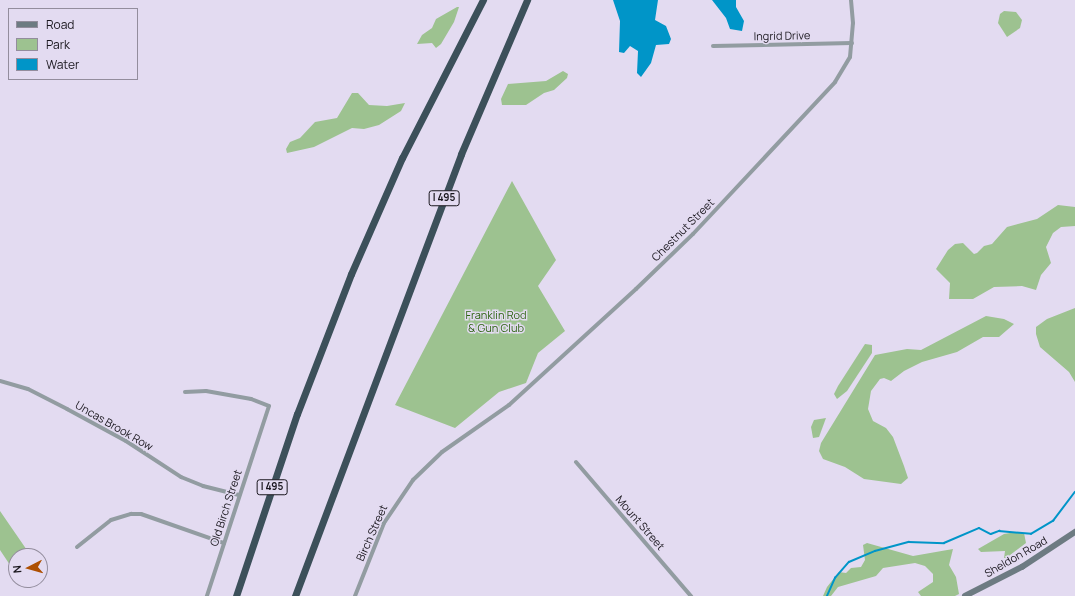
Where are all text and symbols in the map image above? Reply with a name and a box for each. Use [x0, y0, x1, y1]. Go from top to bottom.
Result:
legend [8, 8, 138, 80]
text: Road [46, 16, 74, 33]
street label: Ingrid Drive [754, 29, 810, 43]
text: Park [46, 36, 70, 53]
text: Water [46, 56, 79, 73]
road number: I 495 [428, 190, 460, 206]
street label: Chestnut Street [649, 196, 717, 264]
park label: Franklin Rod & Gun Club [465, 309, 527, 335]
street label: Uncas Brook Row [73, 398, 155, 454]
street label: Old Birch Street [207, 468, 245, 548]
road number: I 495 [256, 479, 288, 495]
street label: Mount Street [613, 493, 667, 553]
street label: Birch Street [354, 503, 390, 563]
street label: Sheldon Road [982, 534, 1050, 580]
north arrow [8, 548, 48, 588]
text: N [9, 564, 24, 574]

